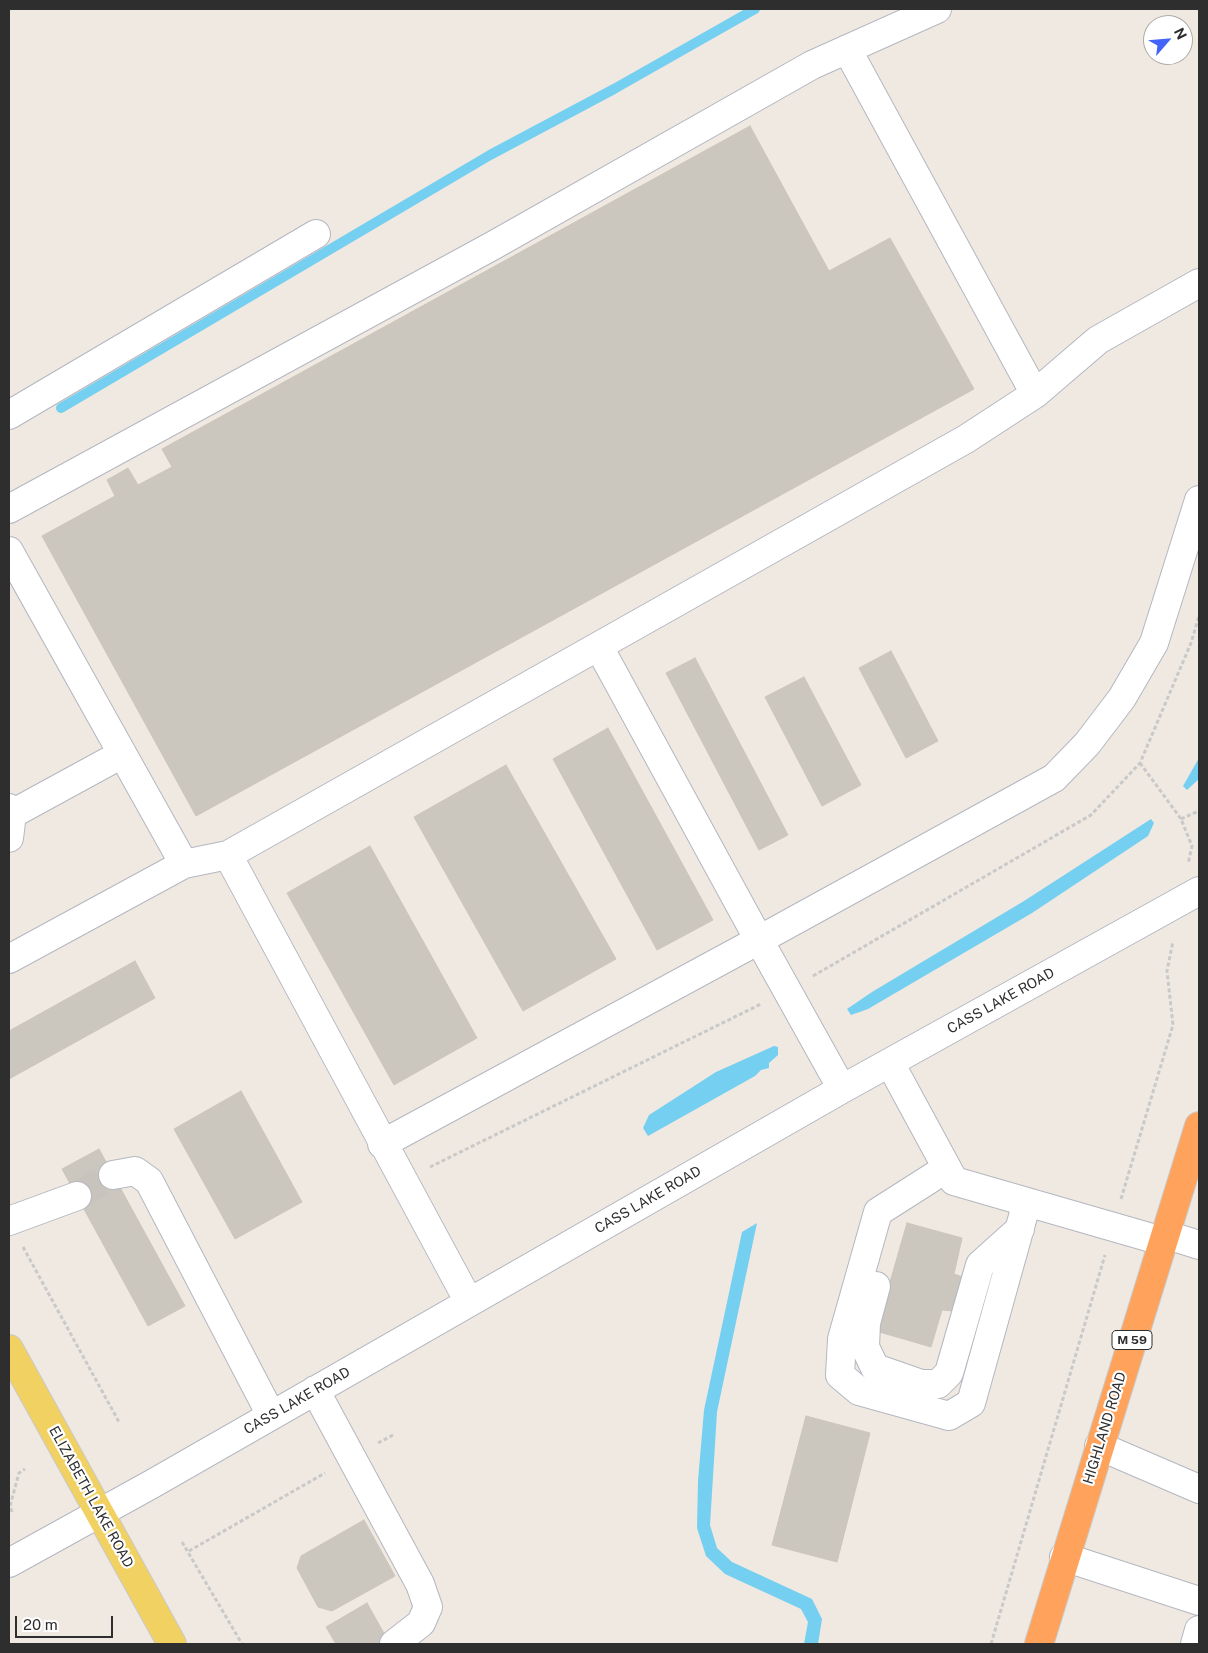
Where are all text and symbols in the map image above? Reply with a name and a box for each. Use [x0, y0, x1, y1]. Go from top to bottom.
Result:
north arrow [1143, 15, 1193, 65]
text: N [1171, 25, 1190, 42]
street label: CASS LAKE ROAD [944, 965, 1058, 1037]
street label: CASS LAKE ROAD [592, 1163, 704, 1237]
road number: M 59 [1112, 1330, 1152, 1350]
street label: CASS LAKE ROAD [241, 1364, 353, 1438]
street label: HIGHLAND ROAD [1080, 1370, 1130, 1486]
street label: ELIZABETH LAKE ROAD [45, 1423, 137, 1571]
scale bar [18, 1606, 115, 1638]
text: 20 m [23, 1616, 58, 1633]

